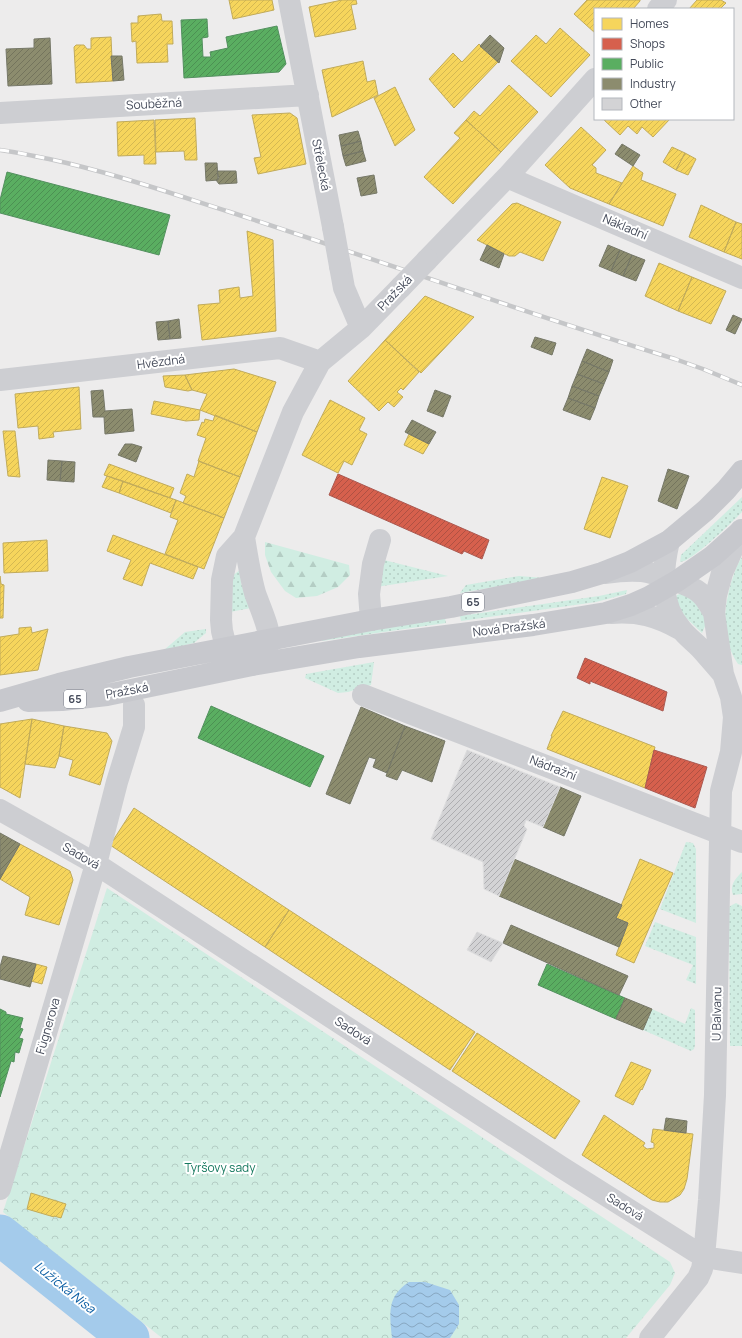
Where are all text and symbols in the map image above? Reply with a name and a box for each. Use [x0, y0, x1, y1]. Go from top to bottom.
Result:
legend [594, 8, 734, 120]
text: Homes [630, 15, 669, 32]
text: Shops [630, 35, 665, 52]
text: Public [630, 55, 664, 72]
text: Industry [630, 75, 676, 92]
street label: Souběžná [126, 94, 182, 113]
text: Other [630, 95, 663, 112]
street label: Střelecká [308, 138, 335, 192]
street label: Nákladní [600, 209, 650, 244]
street label: Pražská [373, 271, 416, 314]
street label: Hvězdná [136, 350, 186, 373]
road number: 65 [462, 593, 484, 611]
street label: Nová Pražská [472, 615, 546, 640]
street label: Pražská [104, 678, 150, 703]
road number: 65 [64, 690, 86, 708]
street label: Nádražní [527, 751, 579, 784]
street label: Sadová [59, 838, 103, 873]
street label: U Balvanu [708, 987, 725, 1041]
street label: Fügnerova [31, 996, 64, 1056]
street label: Sadová [332, 1012, 375, 1049]
park label: Tyršovy sady [184, 1159, 256, 1176]
street label: Sadová [604, 1189, 647, 1224]
water label: Lužická Nisa [31, 1257, 100, 1318]

